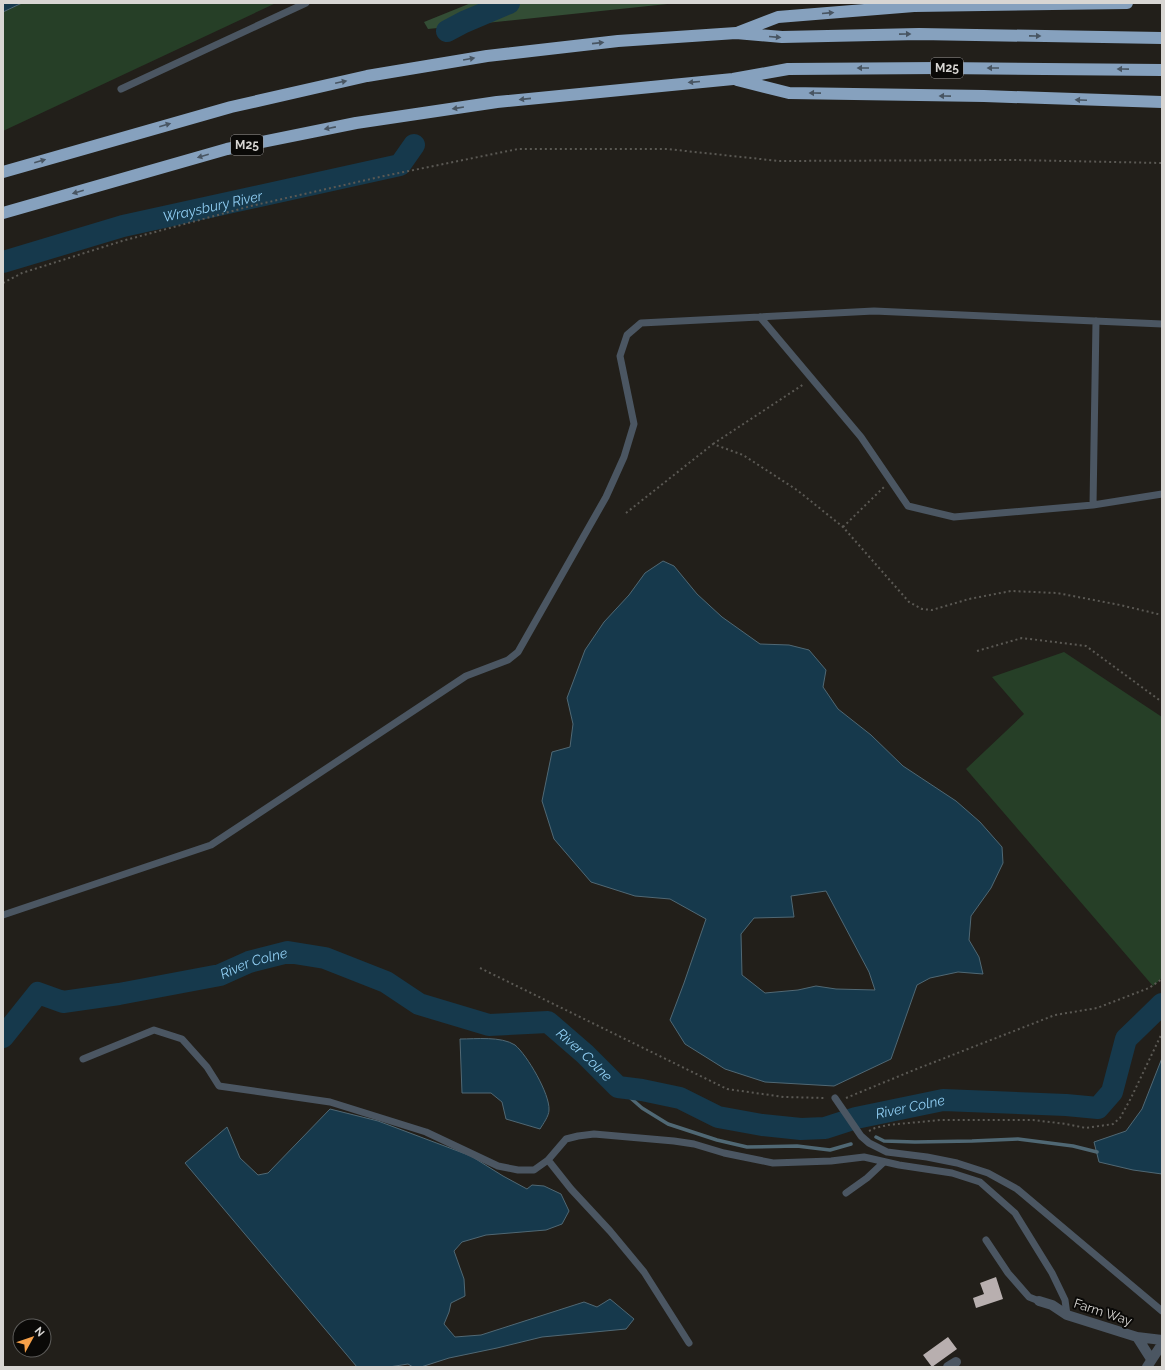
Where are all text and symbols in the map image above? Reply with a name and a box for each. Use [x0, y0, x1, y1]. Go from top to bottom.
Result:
one-way arrow [822, 9, 834, 16]
one-way arrow [899, 31, 912, 37]
one-way arrow [769, 33, 781, 40]
one-way arrow [1029, 33, 1042, 39]
one-way arrow [592, 40, 605, 47]
one-way arrow [463, 56, 476, 62]
road number: M25 [931, 58, 963, 78]
one-way arrow [856, 65, 869, 71]
one-way arrow [986, 65, 999, 71]
one-way arrow [1116, 66, 1129, 72]
one-way arrow [335, 78, 348, 84]
one-way arrow [688, 79, 700, 86]
one-way arrow [808, 90, 821, 96]
one-way arrow [938, 93, 951, 99]
one-way arrow [519, 95, 531, 102]
one-way arrow [1075, 96, 1087, 103]
one-way arrow [452, 105, 464, 111]
one-way arrow [159, 122, 172, 128]
one-way arrow [324, 126, 336, 132]
road number: M25 [231, 135, 263, 155]
one-way arrow [197, 153, 209, 159]
one-way arrow [35, 158, 47, 164]
water label: Wraysbury River [161, 187, 265, 225]
one-way arrow [72, 189, 84, 195]
water label: River Colne [217, 944, 289, 982]
water label: River Colne [553, 1025, 616, 1085]
water label: River Colne [874, 1092, 947, 1122]
street label: Farm Way [1072, 1296, 1134, 1328]
north arrow [12, 1318, 52, 1358]
text: N [32, 1324, 47, 1339]

